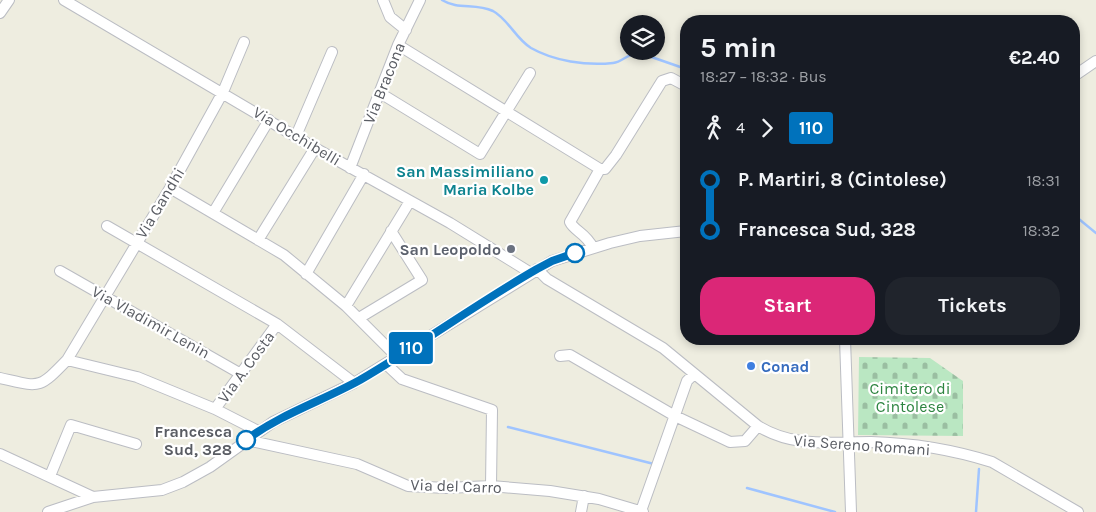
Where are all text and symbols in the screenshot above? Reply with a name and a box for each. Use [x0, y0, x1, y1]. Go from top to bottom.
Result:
map controls [620, 15, 665, 60]
button: layers [620, 15, 665, 60]
text: 5 min [700, 31, 777, 64]
street label: Via Bracona [359, 39, 409, 127]
text: €2.40 [1009, 47, 1060, 69]
text: 18:27 – 18:32 · Bus [700, 67, 827, 86]
street label: Via Occhibelli [250, 102, 344, 170]
icon: walk [700, 114, 728, 142]
icon: forward [753, 114, 781, 142]
text: 110 [799, 117, 823, 139]
text: 4 [736, 118, 745, 137]
place label: San Massimiliano Maria Kolbe [396, 162, 534, 199]
street label: Via Gandhi [131, 164, 189, 242]
text: P. Martiri, 8 (Cintolese) [738, 169, 947, 191]
text: 18:31 [1026, 171, 1060, 190]
marker: San Massimiliano Maria Kolbe [538, 174, 550, 186]
text: Francesca Sud, 328 [738, 219, 916, 241]
text: 18:32 [1022, 221, 1060, 240]
place label: San Leopoldo [399, 240, 501, 259]
marker: San Leopoldo [505, 243, 517, 255]
unlabelled marker [565, 243, 585, 263]
button: Start [700, 277, 875, 335]
button: Tickets [885, 277, 1060, 335]
street label: Via Vladimir Lenin [89, 282, 213, 362]
street label: Via A. Costa [214, 327, 278, 407]
line badge: 110 [382, 332, 440, 364]
text: 110 [399, 337, 423, 359]
place label: Conad [761, 357, 809, 376]
marker: Conad [745, 360, 757, 372]
park label: Cimitero di Cintolese [869, 379, 951, 416]
place label: Francesca Sud, 328 [154, 422, 232, 459]
marker: Francesca Sud, 328 [236, 430, 256, 450]
street label: Via Sereno Romani [793, 431, 931, 459]
street label: Via del Carro [410, 475, 502, 497]

